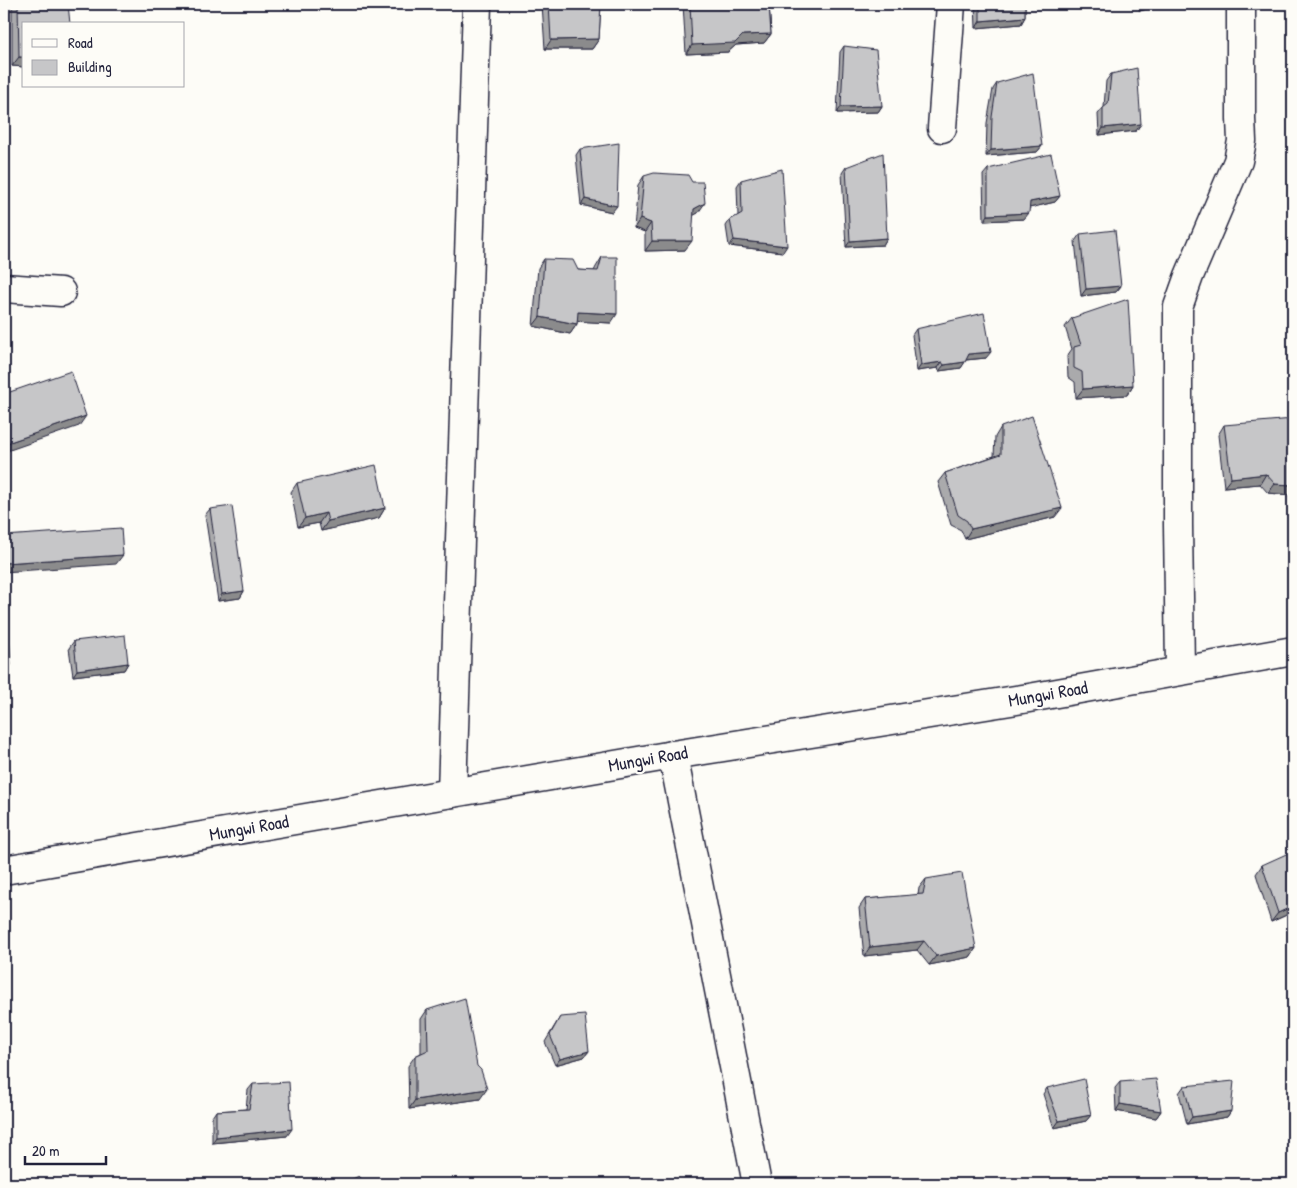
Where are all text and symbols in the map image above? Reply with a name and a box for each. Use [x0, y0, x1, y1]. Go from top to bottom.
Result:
legend [22, 22, 185, 88]
text: Road [68, 32, 93, 53]
text: Building [68, 56, 112, 77]
street label: Mungwi Road [1006, 674, 1090, 713]
street label: Mungwi Road [606, 739, 690, 778]
street label: Mungwi Road [207, 808, 291, 847]
scale bar [25, 1133, 106, 1165]
text: 20 m [32, 1140, 59, 1161]

